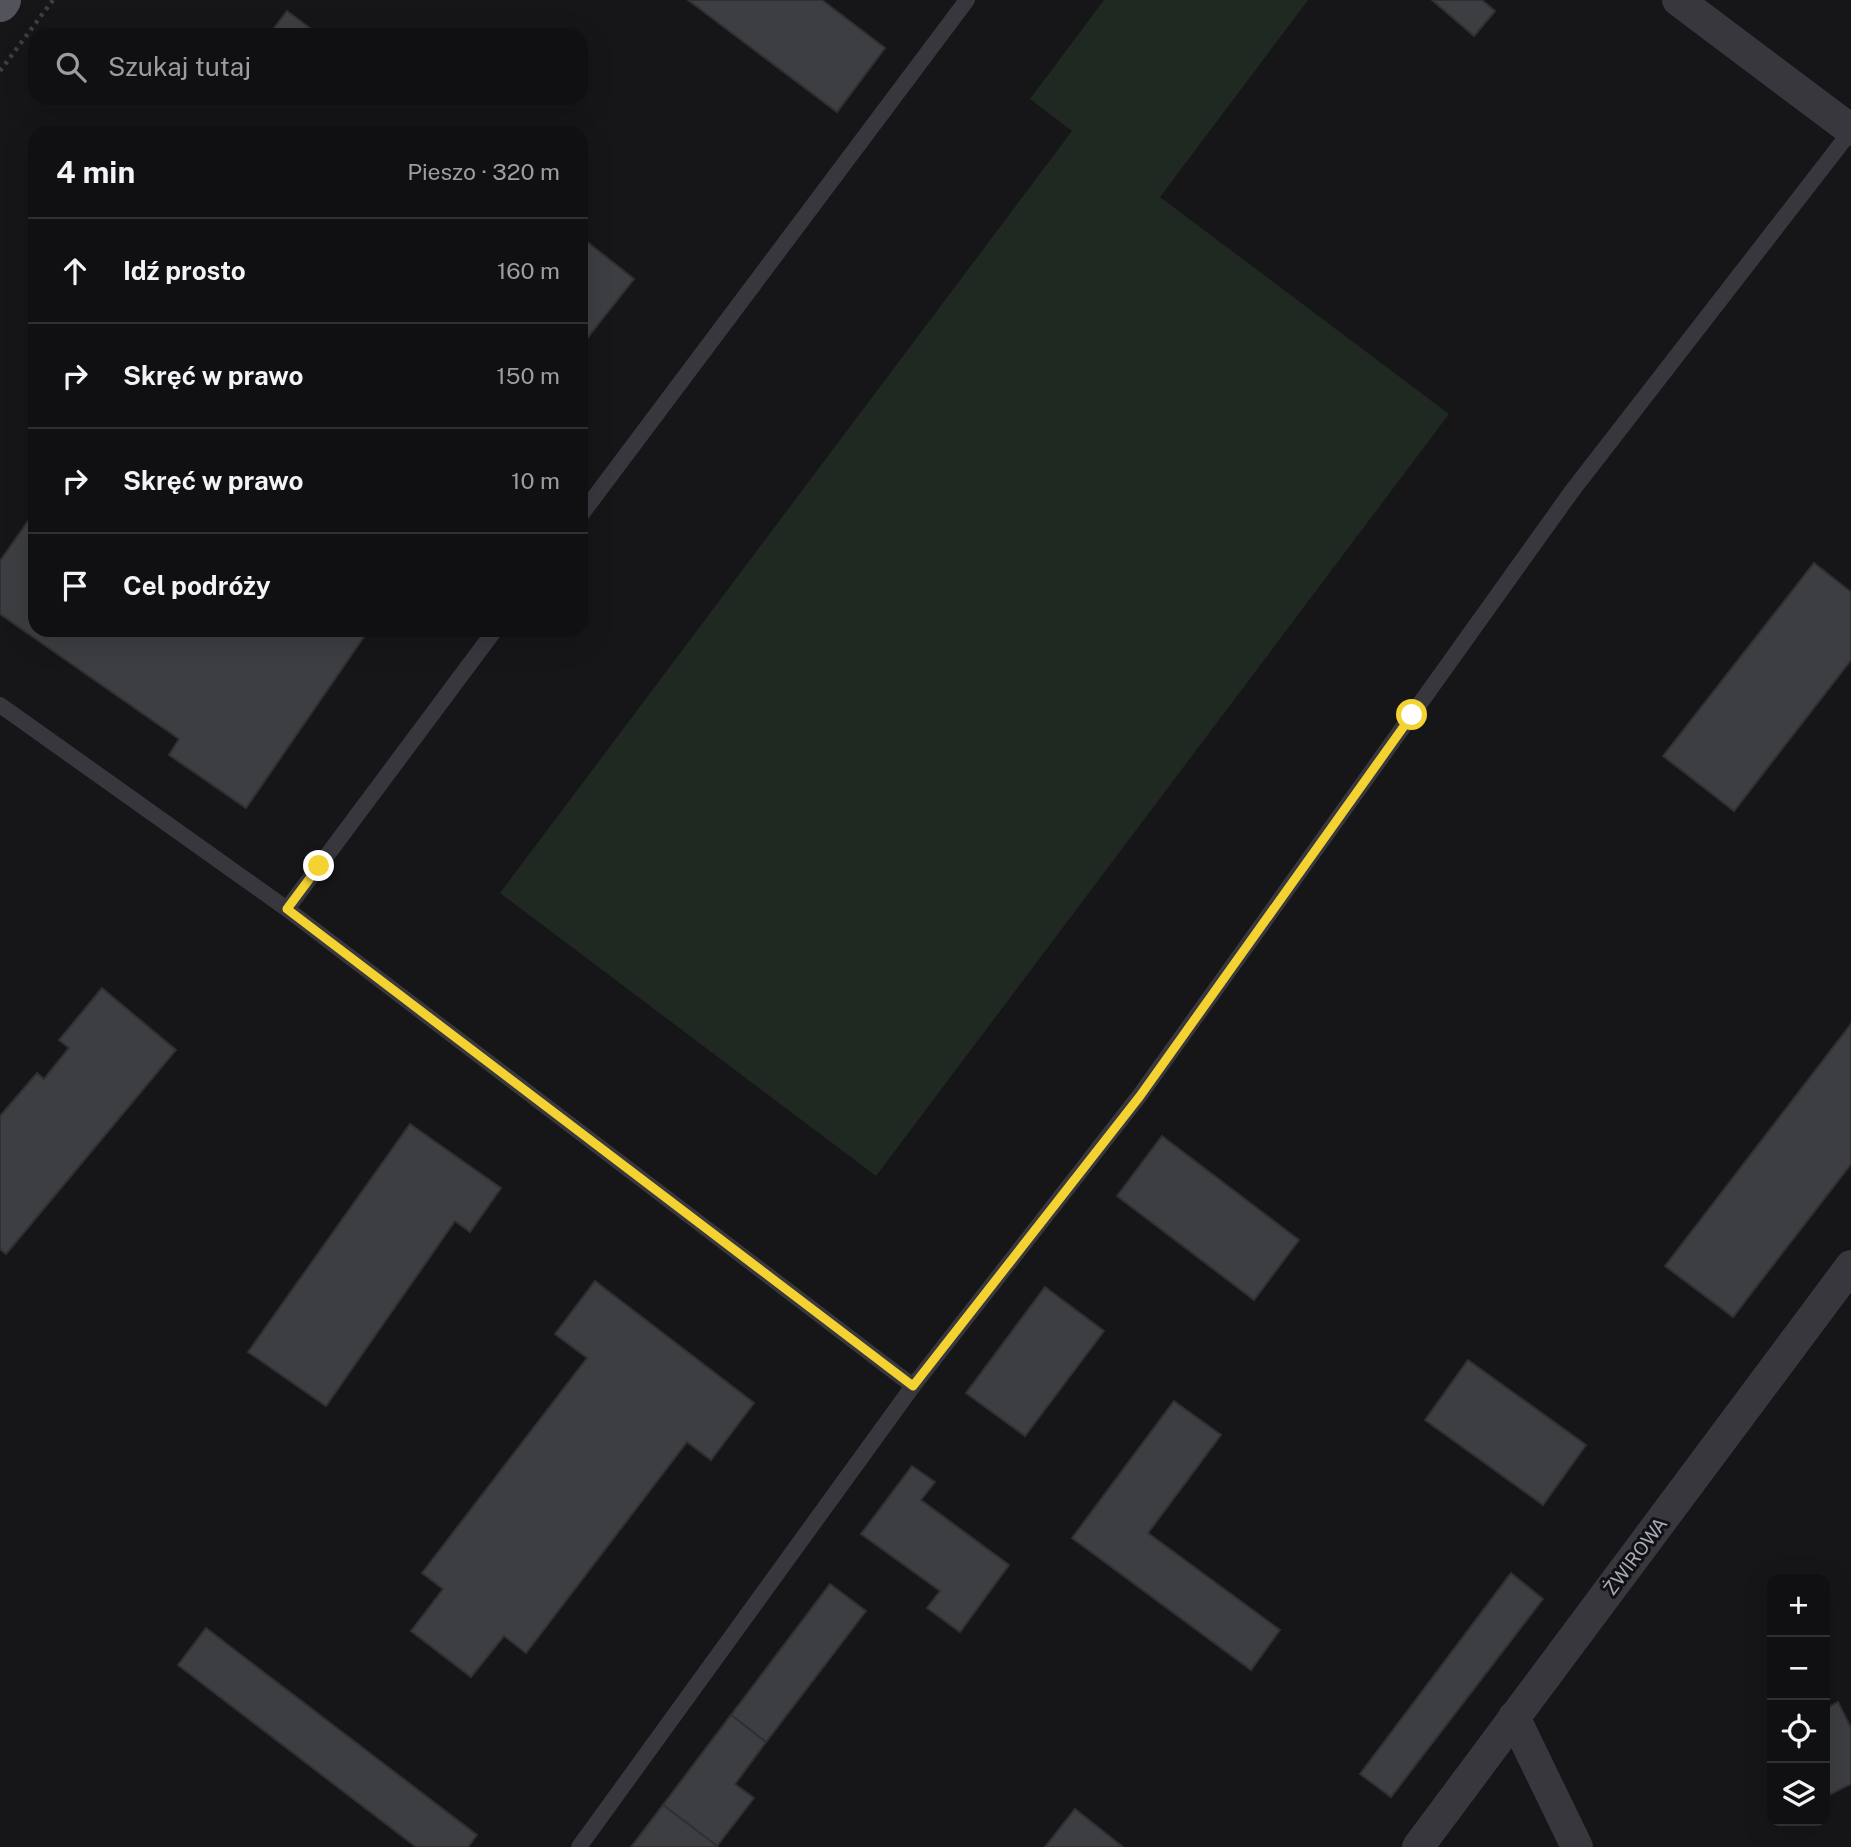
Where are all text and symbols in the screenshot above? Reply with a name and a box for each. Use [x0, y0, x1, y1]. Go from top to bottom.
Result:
search box [28, 28, 588, 105]
icon: search [52, 48, 90, 86]
text: Szukaj tutaj [108, 51, 251, 82]
text: 4 min [56, 154, 135, 190]
text: Pieszo · 320 m [407, 158, 560, 185]
icon: ahead [56, 252, 94, 290]
text: Idź prosto [123, 255, 246, 286]
text: 160 m [497, 257, 560, 284]
icon: right [56, 357, 94, 395]
text: Skręć w prawo [123, 360, 303, 391]
text: 150 m [496, 362, 560, 389]
icon: right [56, 462, 94, 500]
text: Skręć w prawo [123, 465, 303, 496]
text: 10 m [511, 467, 560, 494]
icon: arrive [56, 567, 94, 605]
text: Cel podróży [123, 570, 271, 601]
route start [1396, 699, 1427, 730]
route end [303, 850, 334, 881]
street label: ŻWIROWA [1599, 1513, 1671, 1599]
map controls [1767, 1574, 1830, 1826]
button: + [1767, 1574, 1830, 1637]
button: − [1767, 1637, 1830, 1700]
button: locate [1767, 1700, 1830, 1763]
button: layers [1767, 1763, 1830, 1826]

